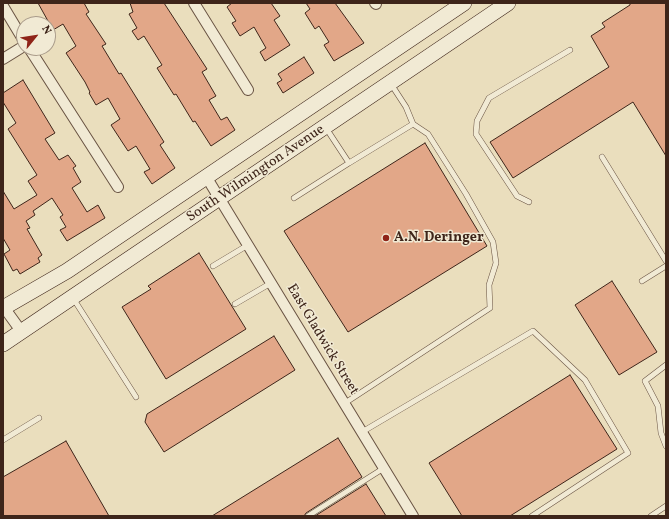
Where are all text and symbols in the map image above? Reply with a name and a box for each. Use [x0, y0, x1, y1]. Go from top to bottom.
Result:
north arrow [16, 16, 56, 56]
text: N [37, 23, 54, 37]
street label: South Wilmington Avenue [184, 122, 328, 226]
place label: A.N. Deringer [394, 230, 484, 246]
marker: A.N. Deringer [381, 233, 391, 243]
street label: East Gladwick Street [282, 281, 362, 399]

